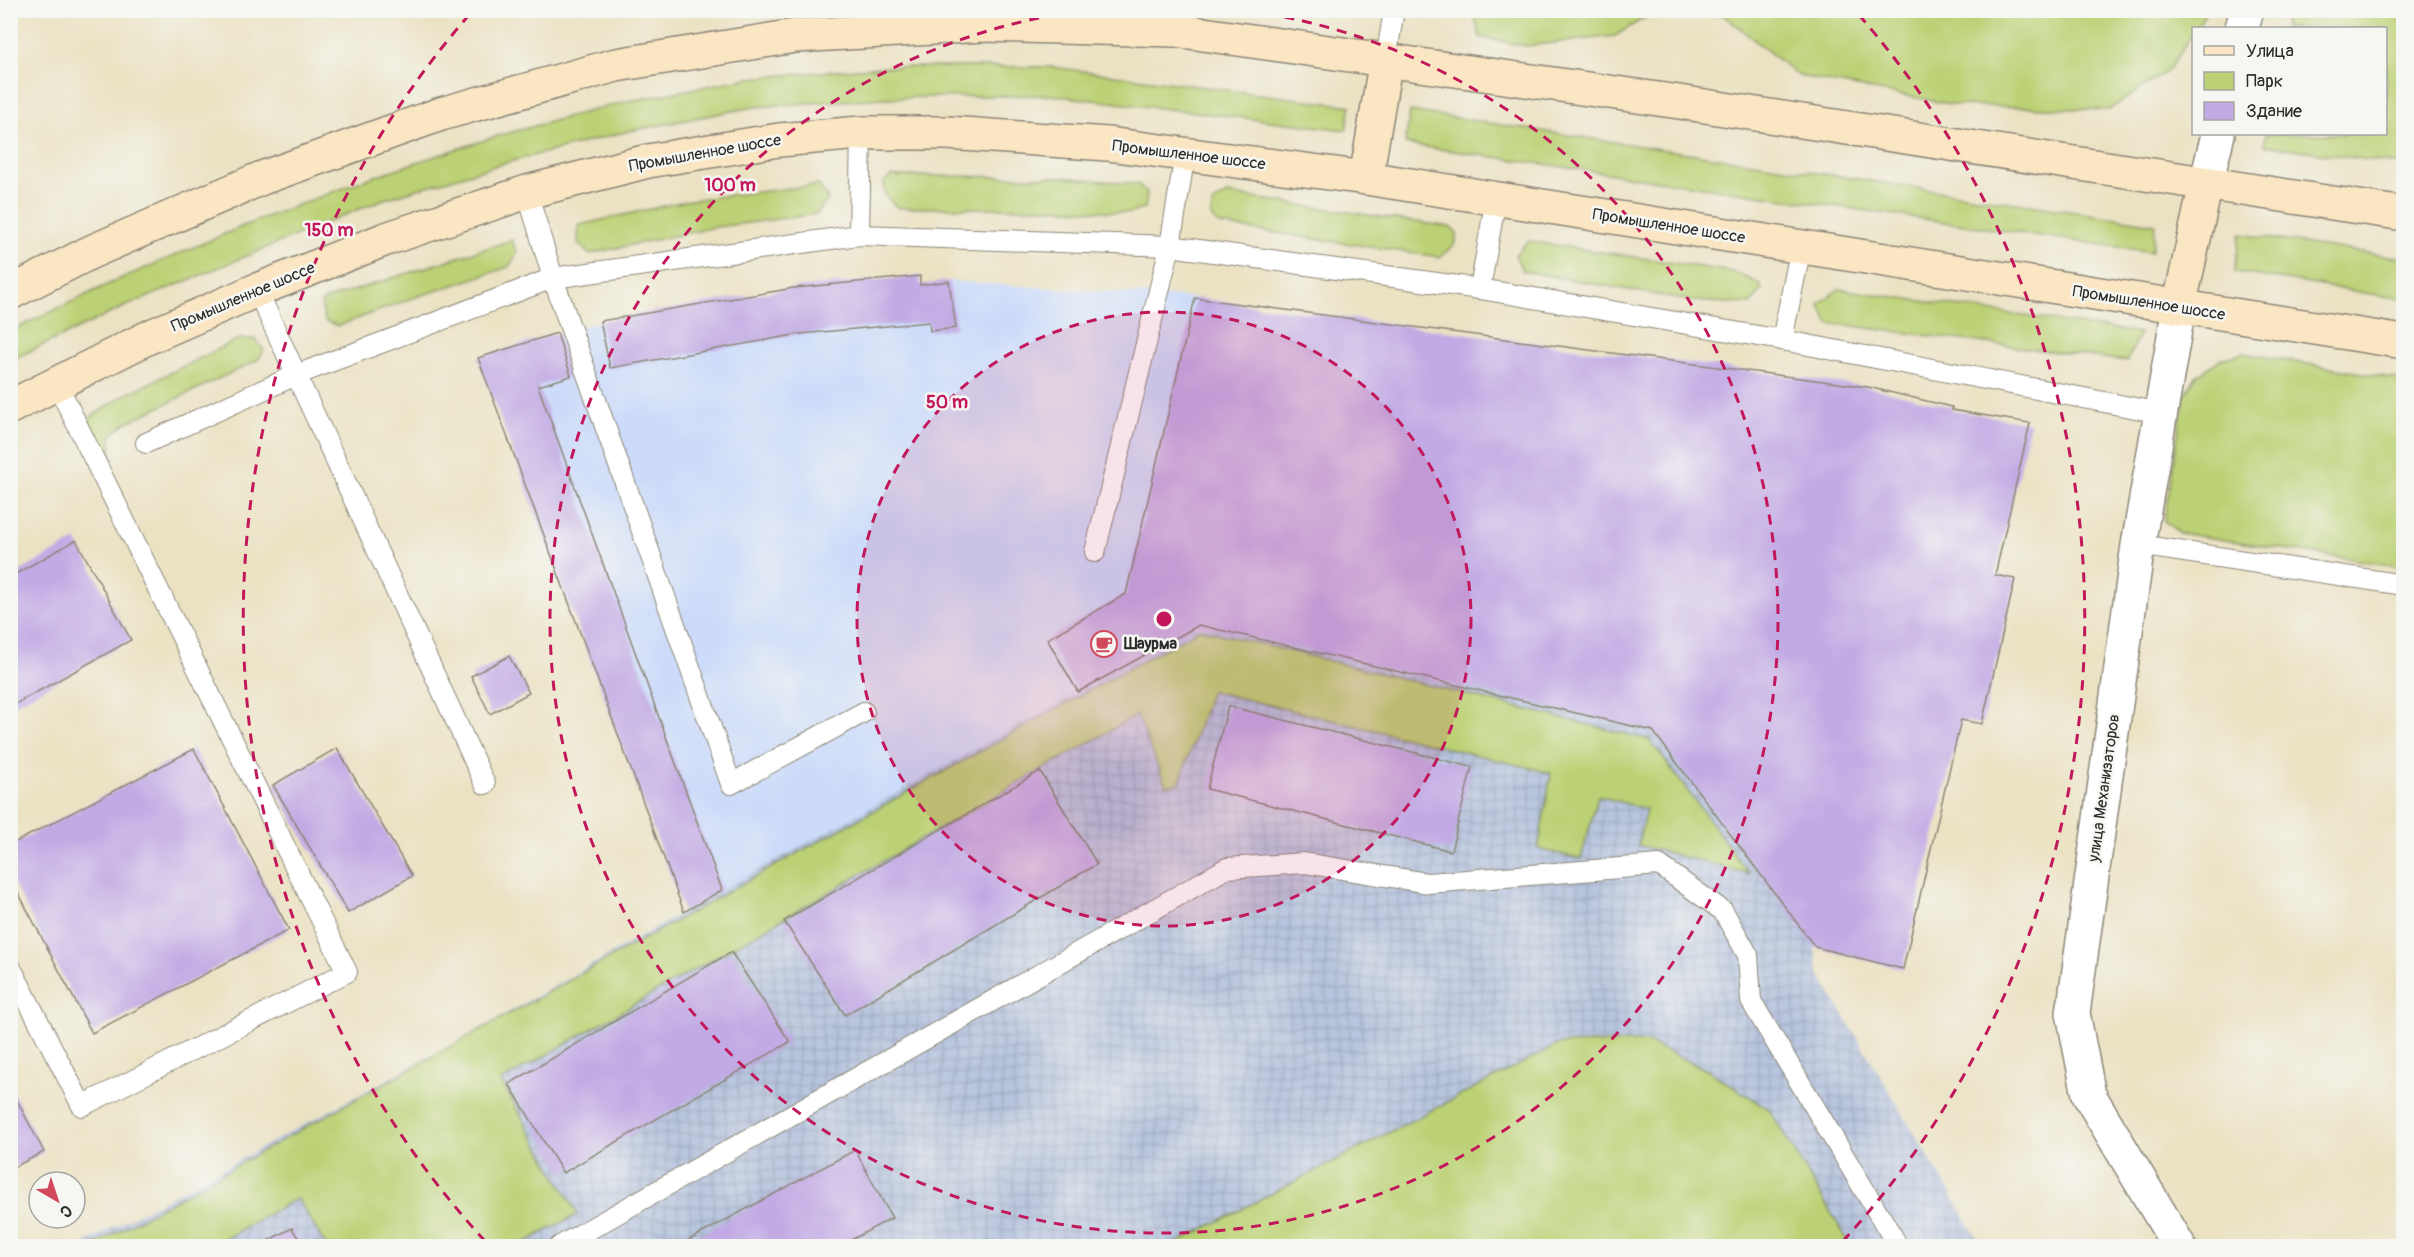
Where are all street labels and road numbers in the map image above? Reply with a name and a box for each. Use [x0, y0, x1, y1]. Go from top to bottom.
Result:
street label: Промышленное шоссе [627, 130, 783, 176]
street label: Промышленное шоссе [1111, 136, 1267, 174]
street label: Промышленное шоссе [1591, 204, 1747, 248]
street label: Промышленное шоссе [168, 258, 318, 336]
street label: Промышленное шоссе [2071, 281, 2227, 325]
street label: улица Механизаторов [2084, 713, 2124, 864]

